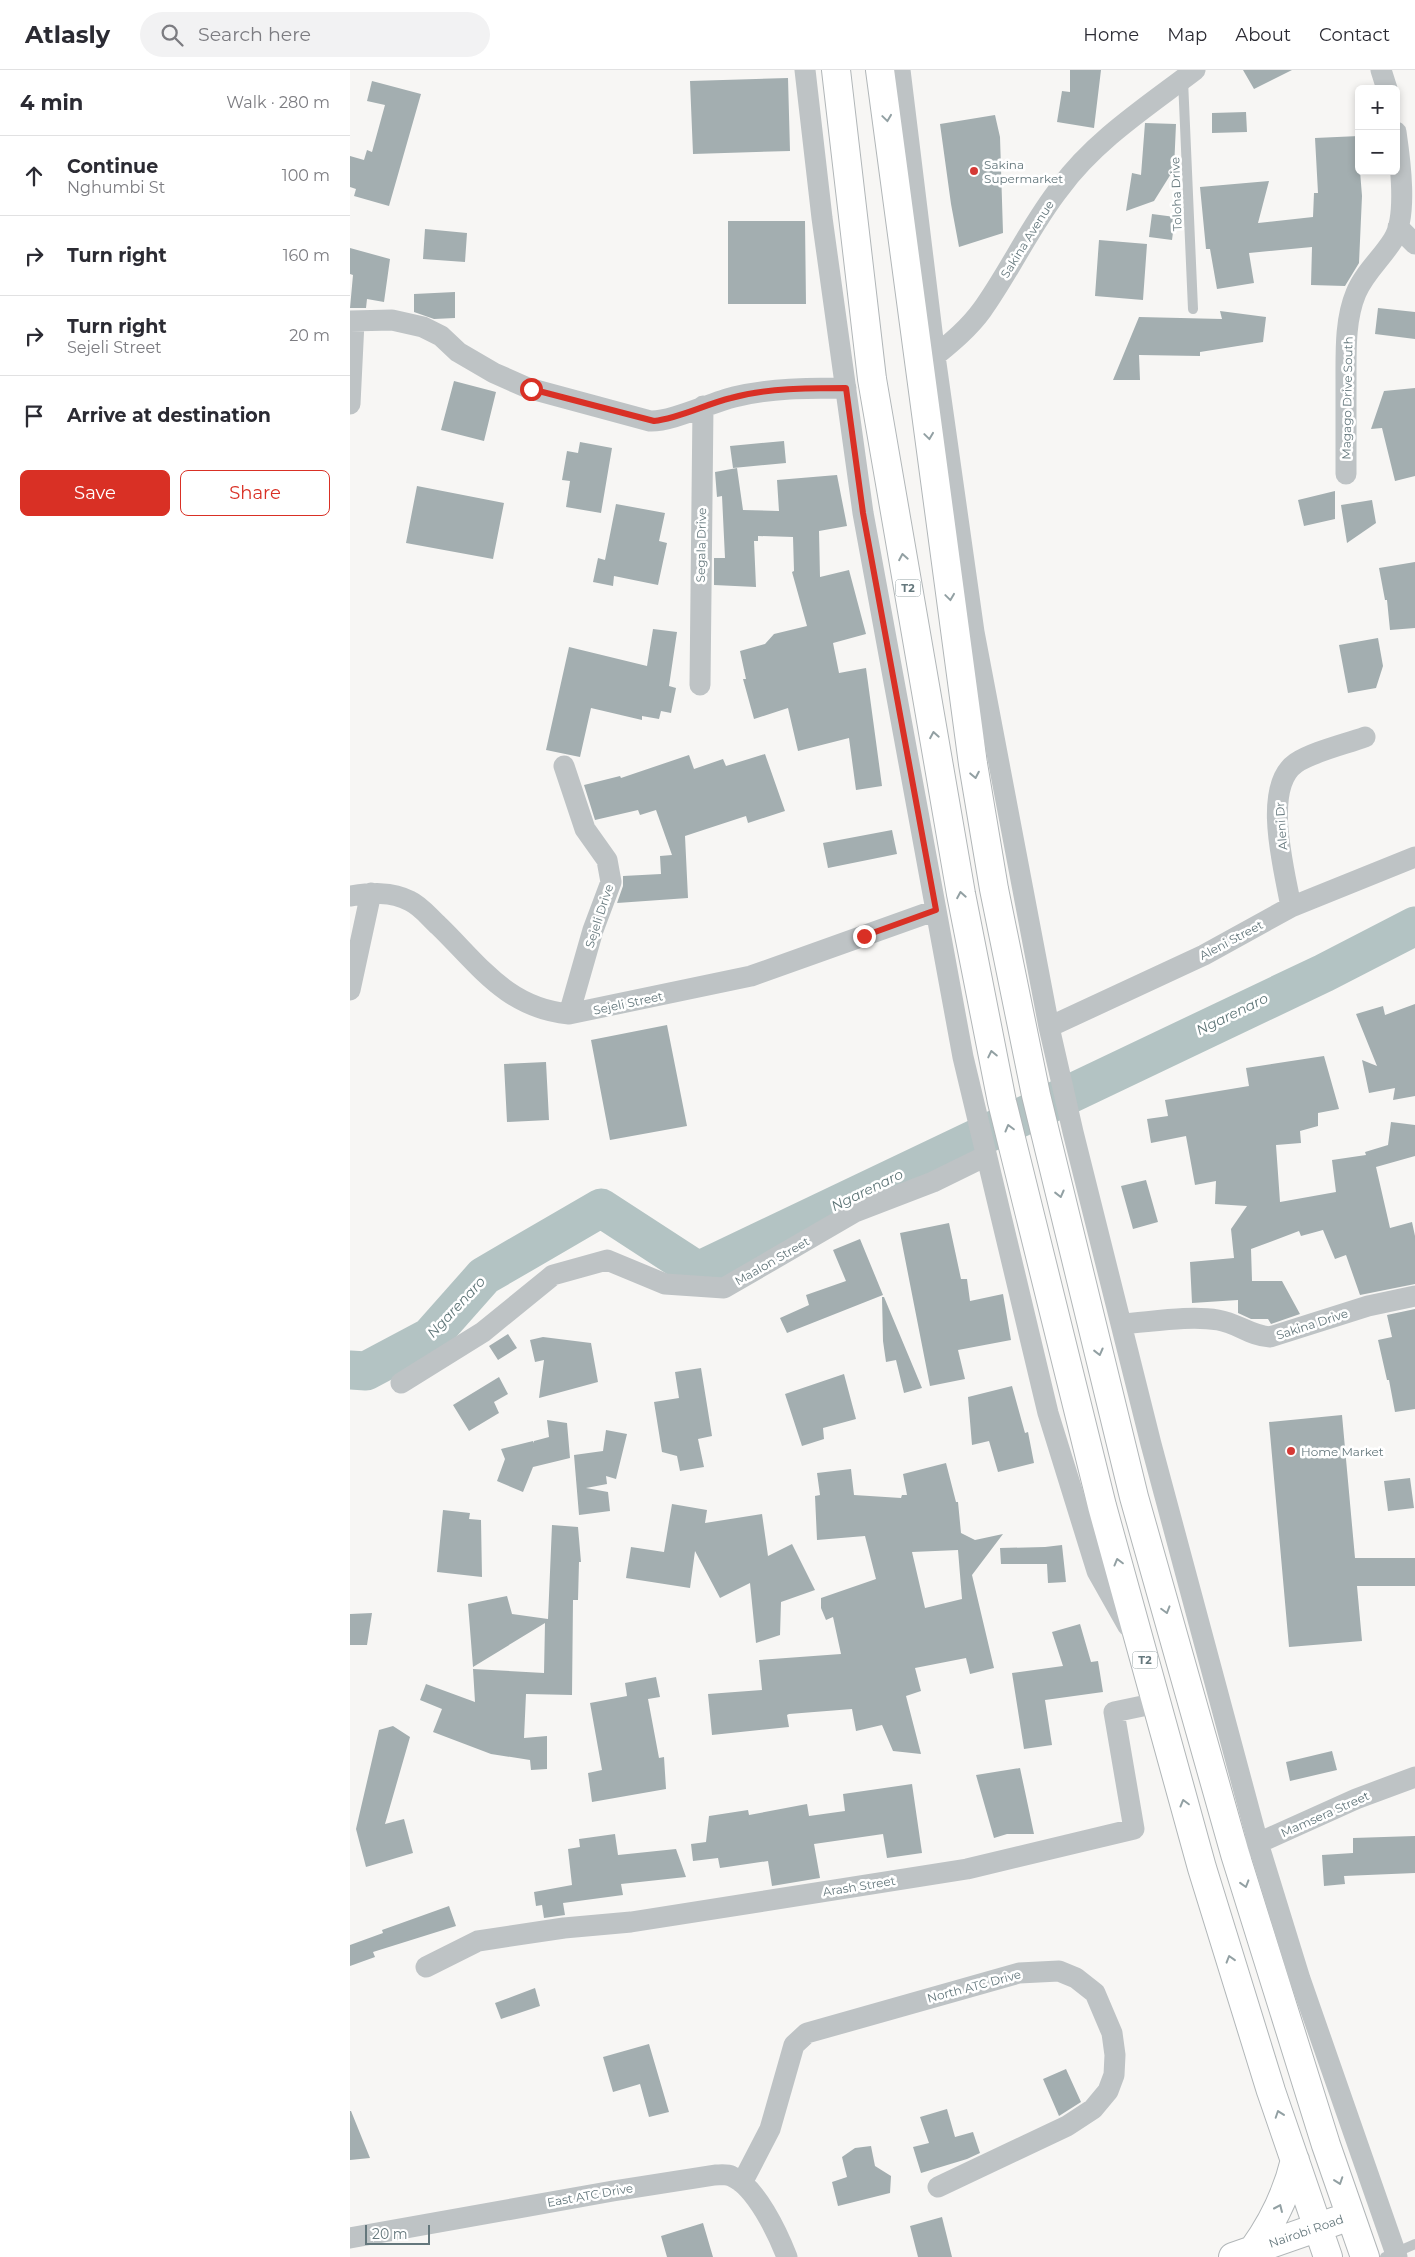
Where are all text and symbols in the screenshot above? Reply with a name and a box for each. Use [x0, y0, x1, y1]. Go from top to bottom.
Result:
search box [140, 12, 490, 57]
text: Atlasly [25, 20, 110, 49]
icon: search [158, 21, 186, 49]
text: Search here [198, 23, 311, 46]
text: Home [1083, 24, 1139, 46]
text: Map [1167, 24, 1207, 46]
text: About [1235, 24, 1291, 46]
text: Contact [1319, 24, 1390, 46]
map controls [1355, 85, 1400, 175]
button: + [1355, 85, 1400, 130]
text: 4 min [20, 90, 83, 115]
text: Walk · 280 m [226, 93, 330, 112]
one-way arrow [881, 114, 891, 123]
button: − [1355, 130, 1400, 175]
text: Continue [67, 155, 158, 178]
place label: Sakina Supermarket [984, 157, 1063, 186]
street label: Toloha Drive [1167, 157, 1185, 231]
icon: ahead [20, 162, 48, 190]
marker: Sakina Supermarket [968, 165, 980, 177]
text: 100 m [282, 166, 330, 185]
text: Nghumbi St [67, 178, 165, 197]
street label: Sakina Avenue [997, 197, 1057, 281]
icon: right [20, 242, 48, 270]
text: Turn right [67, 244, 167, 267]
text: 160 m [283, 246, 330, 265]
text: Turn right [67, 315, 167, 338]
icon: right [20, 322, 48, 350]
text: 20 m [289, 326, 330, 345]
street label: Magago Drive South [1338, 336, 1356, 460]
text: Sejeli Street [67, 338, 162, 357]
route start [520, 378, 543, 401]
icon: arrive [20, 402, 48, 430]
text: Arrive at destination [67, 404, 271, 427]
one-way arrow [923, 432, 934, 440]
button: Save [20, 470, 170, 516]
button: Share [180, 470, 330, 516]
street label: Segala Drive [693, 507, 709, 583]
one-way arrow [899, 553, 909, 562]
road number: T2 [896, 579, 920, 596]
one-way arrow [944, 593, 955, 601]
one-way arrow [929, 730, 939, 739]
one-way arrow [969, 771, 979, 779]
street label: Aleni Dr [1272, 801, 1290, 851]
street label: Sejeli Drive [582, 882, 616, 950]
one-way arrow [957, 891, 967, 899]
street label: Aleni Street [1197, 917, 1265, 963]
route end [853, 925, 876, 948]
street label: Sejeli Street [592, 988, 664, 1018]
water label: Ngarenaro [1193, 989, 1271, 1039]
one-way arrow [987, 1050, 998, 1059]
one-way arrow [1004, 1124, 1015, 1133]
water label: Ngarenaro [828, 1165, 906, 1215]
one-way arrow [1054, 1189, 1065, 1198]
street label: Maalon Street [732, 1233, 812, 1288]
water label: Ngarenaro [423, 1272, 489, 1341]
street label: Sakina Drive [1274, 1305, 1350, 1343]
one-way arrow [1093, 1347, 1104, 1356]
place label: Home Market [1301, 1444, 1384, 1459]
marker: Home Market [1285, 1445, 1297, 1457]
one-way arrow [1113, 1559, 1123, 1567]
one-way arrow [1161, 1606, 1171, 1614]
road number: T2 [1132, 1652, 1158, 1668]
street label: Mamsera Street [1278, 1788, 1372, 1840]
one-way arrow [1180, 1800, 1190, 1808]
street label: Arash Street [822, 1873, 897, 1899]
one-way arrow [1239, 1880, 1249, 1888]
one-way arrow [1226, 1955, 1236, 1964]
street label: North ATC Drive [925, 1966, 1023, 2006]
one-way arrow [1275, 2110, 1285, 2119]
one-way arrow [1333, 2176, 1343, 2184]
street label: East ATC Drive [546, 2180, 634, 2210]
one-way arrow [1272, 2204, 1283, 2213]
street label: Nairobi Road [1267, 2211, 1345, 2251]
scale bar [365, 2222, 430, 2245]
text: 20 m [372, 2225, 408, 2243]

